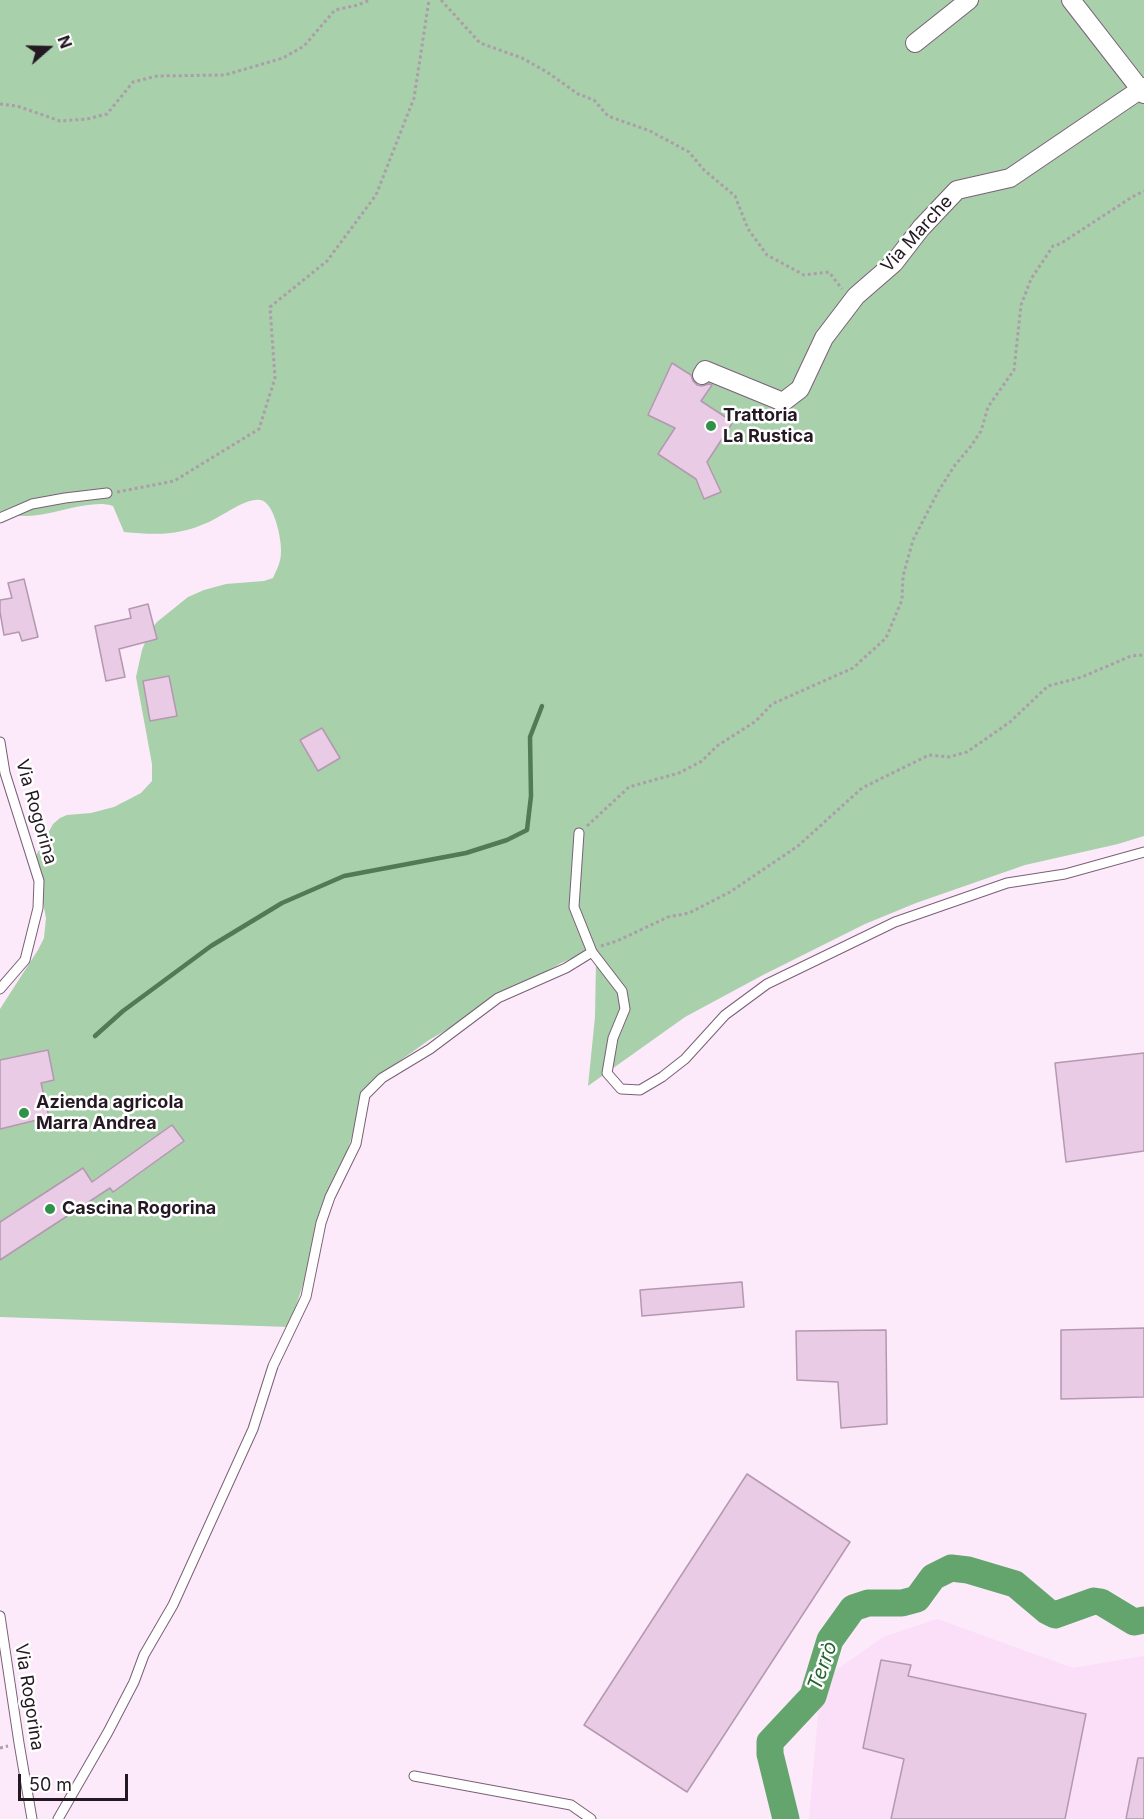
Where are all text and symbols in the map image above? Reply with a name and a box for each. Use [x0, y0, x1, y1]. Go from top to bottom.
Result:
north arrow [18, 18, 78, 78]
text: N [53, 33, 76, 51]
street label: Via Marche [877, 191, 957, 277]
place label: Trattoria La Rustica [723, 405, 814, 448]
marker: Trattoria La Rustica [704, 419, 718, 433]
street label: Via Rogorina [11, 757, 61, 867]
place label: Azienda agricola Marra Andrea [36, 1092, 184, 1134]
marker: Azienda agricola Marra Andrea [17, 1106, 31, 1120]
place label: Cascina Rogorina [62, 1198, 216, 1220]
marker: Cascina Rogorina [43, 1202, 57, 1216]
water label: Terrò [803, 1638, 843, 1694]
street label: Via Rogorina [10, 1642, 48, 1752]
scale bar [21, 1762, 130, 1800]
text: 50 m [29, 1774, 72, 1795]

